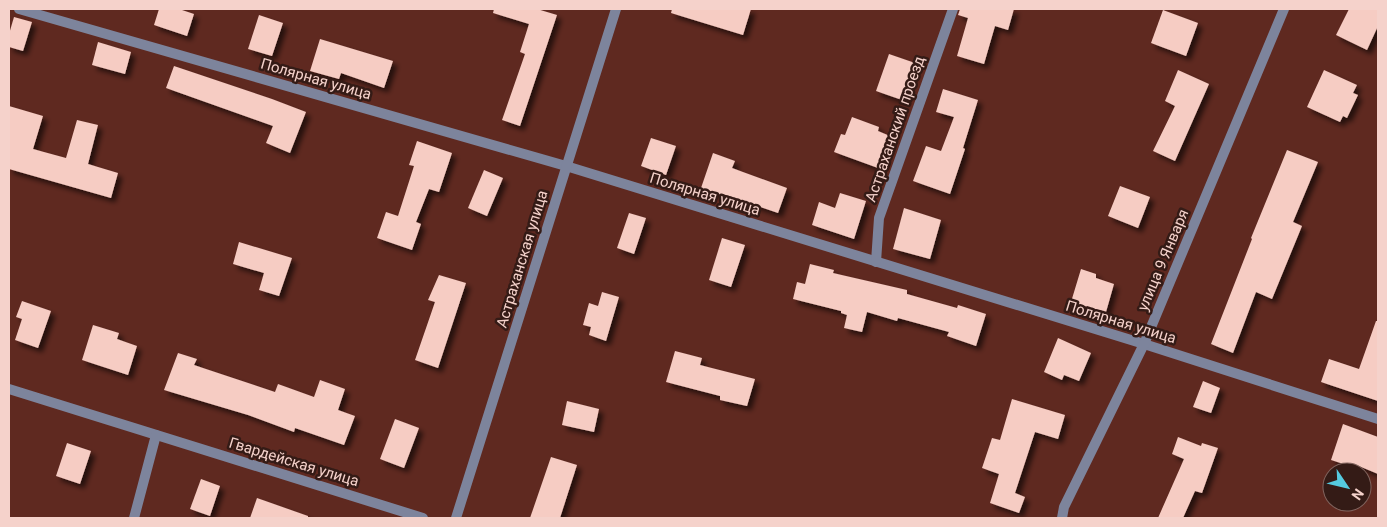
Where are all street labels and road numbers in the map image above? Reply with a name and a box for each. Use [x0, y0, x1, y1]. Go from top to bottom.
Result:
street label: Астраханский проезд [862, 54, 928, 204]
street label: Полярная улица [259, 55, 373, 103]
street label: Полярная улица [648, 169, 762, 219]
street label: Астраханская улица [492, 188, 552, 330]
street label: улица 9 Января [1133, 206, 1193, 314]
street label: Полярная улица [1064, 297, 1178, 347]
street label: Гвардейская улица [227, 434, 361, 490]

